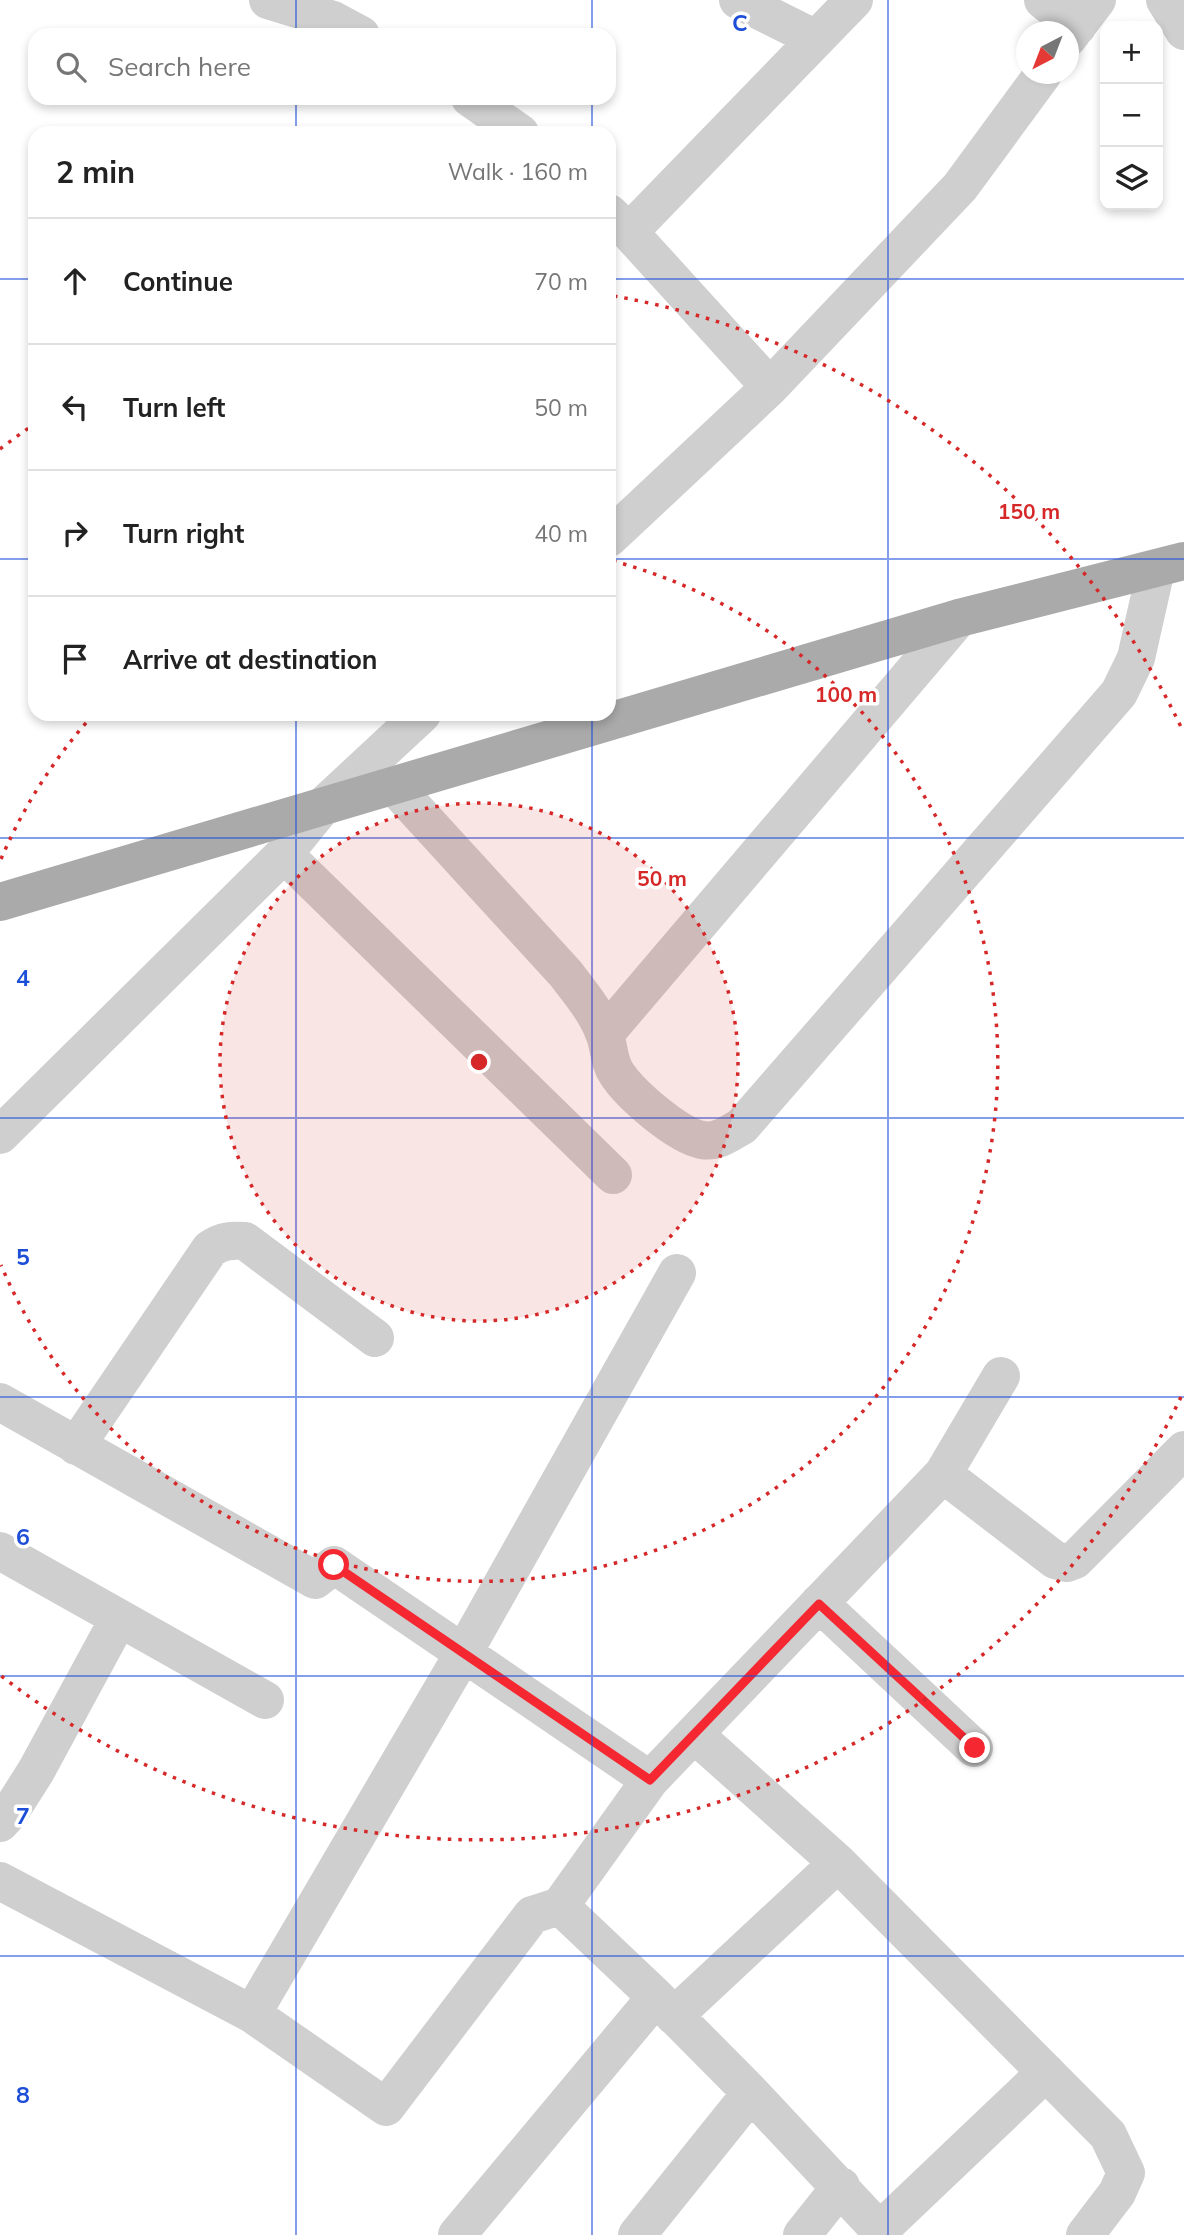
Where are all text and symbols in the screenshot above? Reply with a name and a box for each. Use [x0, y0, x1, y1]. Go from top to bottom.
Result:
text: C [732, 8, 748, 37]
north arrow [1016, 21, 1079, 84]
map controls [1100, 21, 1163, 210]
button: + [1100, 21, 1163, 84]
search box [28, 28, 616, 105]
icon: search [52, 48, 90, 86]
text: Search here [108, 50, 251, 83]
button: − [1100, 84, 1163, 147]
button: layers [1100, 147, 1163, 210]
text: 2 min [56, 153, 135, 191]
text: Walk · 160 m [448, 157, 588, 186]
icon: ahead [56, 262, 94, 300]
text: Continue [123, 265, 233, 298]
text: 70 m [534, 267, 588, 296]
icon: left [56, 388, 94, 426]
text: Turn left [123, 391, 225, 424]
text: 50 m [534, 393, 588, 422]
text: 150 m [998, 498, 1060, 524]
icon: right [56, 514, 94, 552]
text: Turn right [123, 517, 244, 550]
text: 40 m [534, 519, 588, 548]
icon: arrive [56, 640, 94, 678]
text: Arrive at destination [123, 643, 378, 676]
text: 100 m [815, 681, 877, 707]
text: 50 m [637, 865, 687, 891]
text: 4 [16, 963, 30, 992]
centre of rings [467, 1050, 491, 1074]
text: 5 [16, 1242, 30, 1271]
text: 6 [16, 1522, 30, 1551]
route start [318, 1549, 349, 1580]
route end [959, 1732, 990, 1763]
text: 7 [16, 1801, 30, 1830]
text: 8 [16, 2080, 30, 2109]

